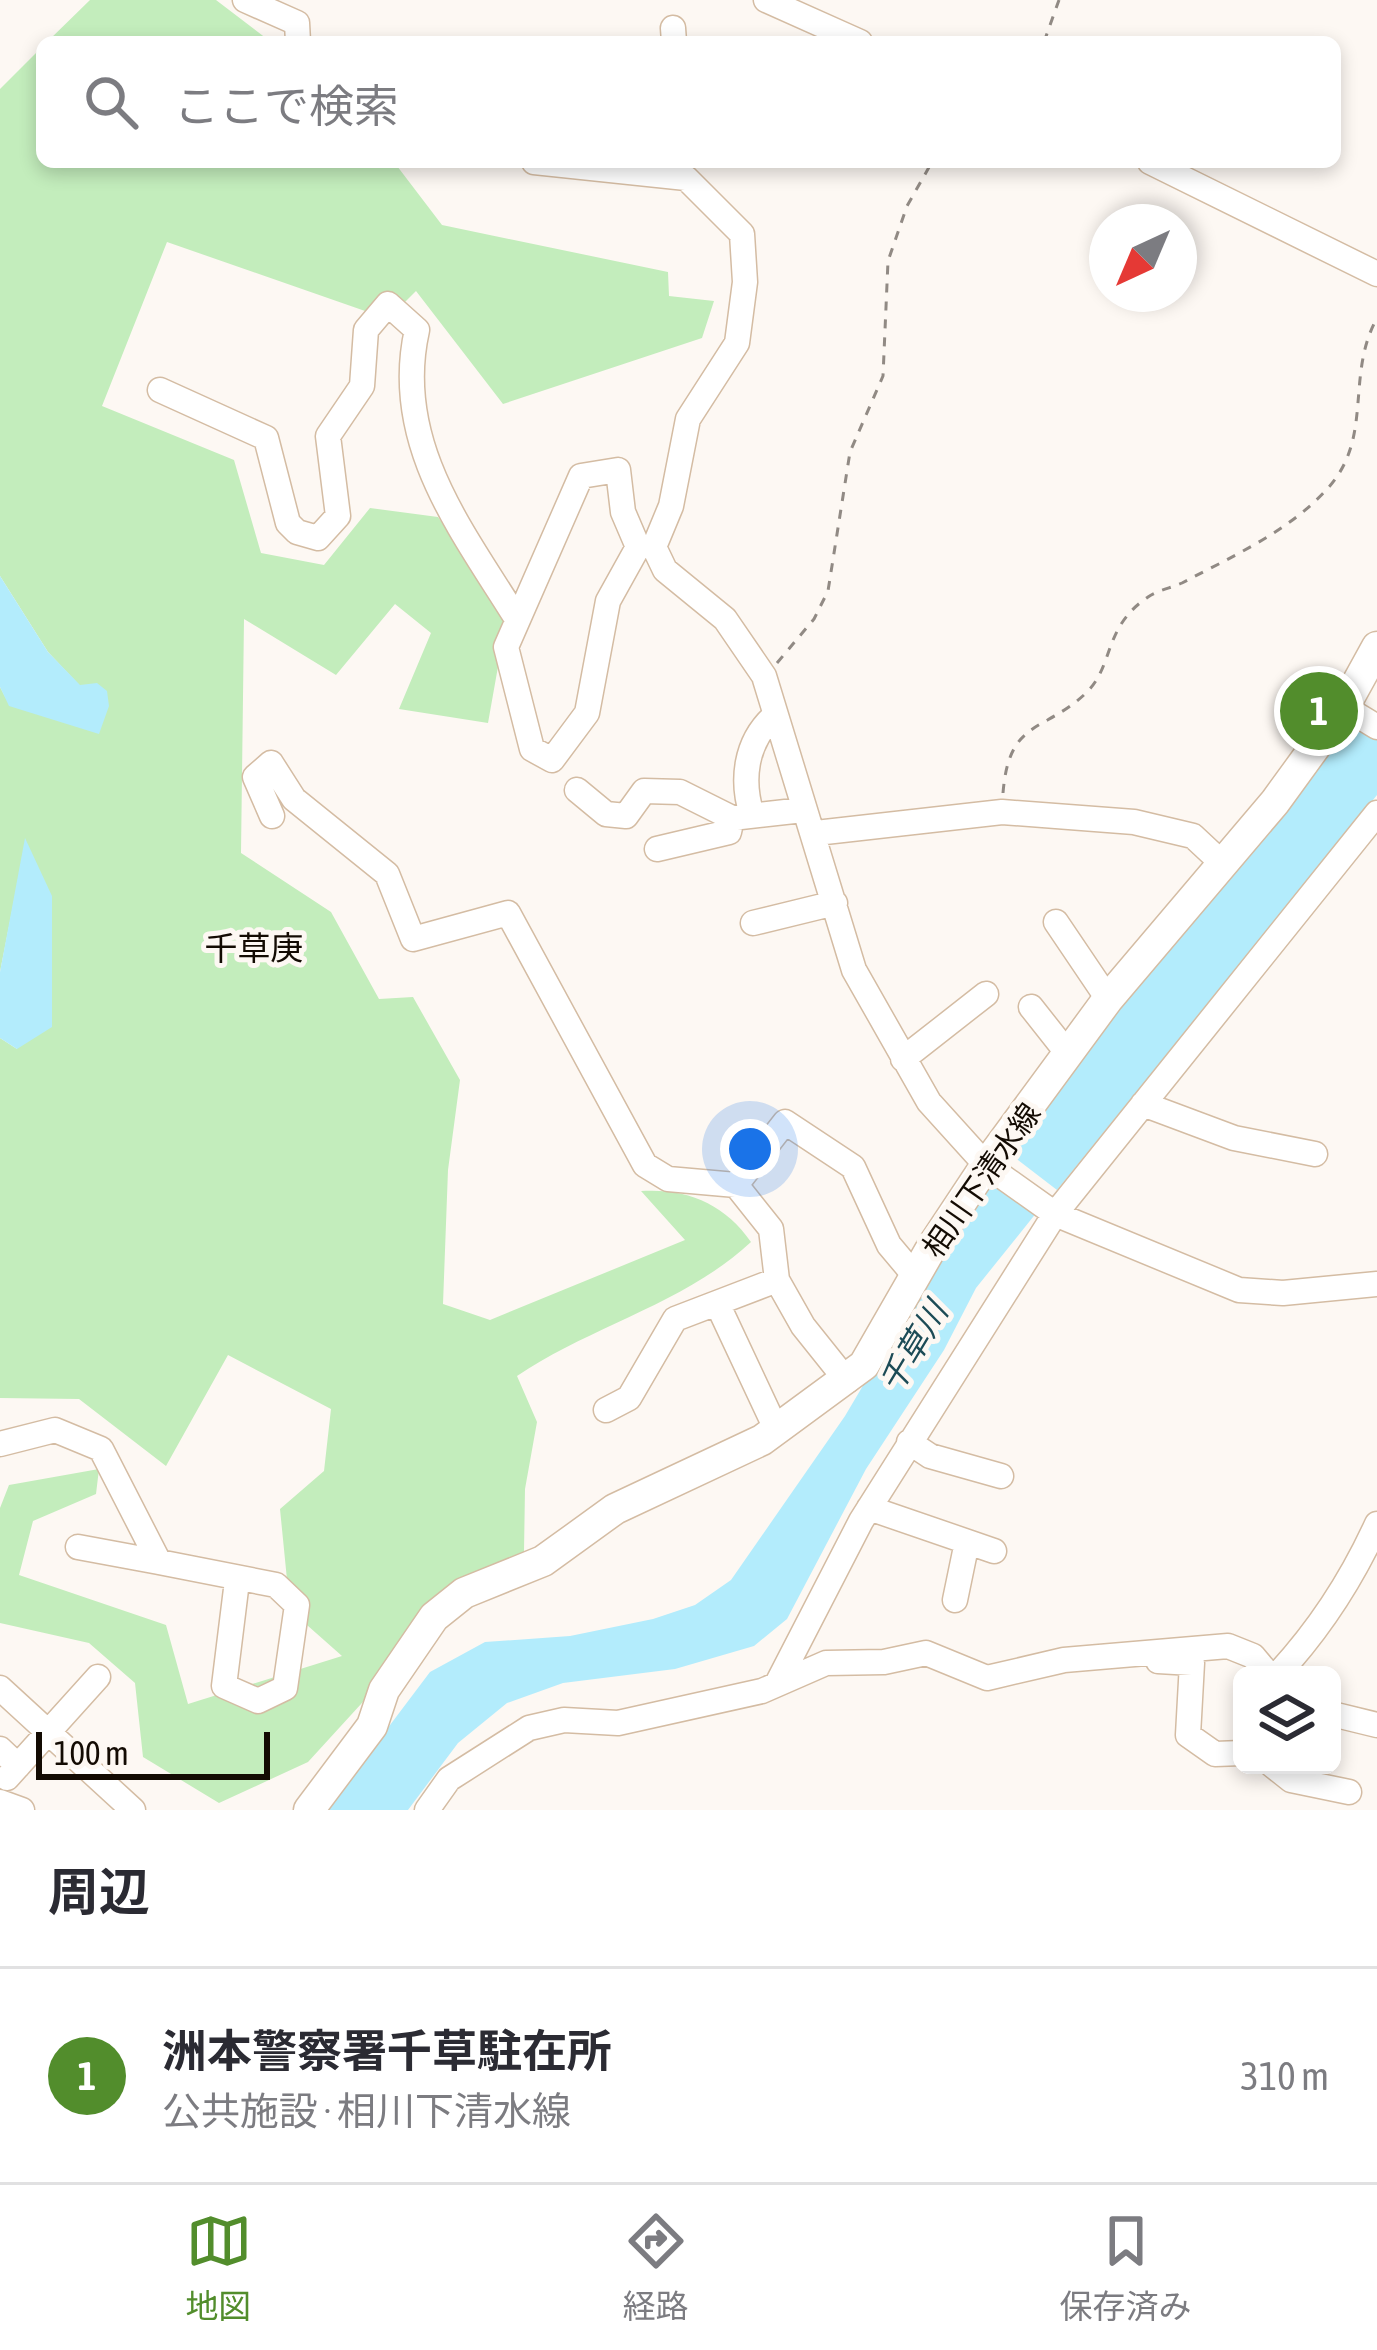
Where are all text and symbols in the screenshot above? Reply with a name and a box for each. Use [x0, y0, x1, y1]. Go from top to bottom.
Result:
search box [36, 36, 1341, 168]
icon: search [78, 69, 144, 135]
text: ここで検索 [174, 80, 399, 132]
north arrow [1089, 204, 1197, 312]
pin: 1 [1280, 666, 1358, 756]
district label: 千草庚 [205, 929, 304, 967]
street label: 相川下清水線 [915, 1097, 1047, 1263]
your location [720, 1119, 780, 1179]
water label: 千草川 [871, 1292, 956, 1399]
map controls [1233, 1666, 1341, 1774]
button: layers [1233, 1666, 1341, 1774]
scale bar [36, 1726, 270, 1779]
text: 100 m [54, 1734, 129, 1772]
text: 周辺 [48, 1862, 150, 1921]
text: 洲本警察署千草駐在所 [162, 2025, 612, 2077]
text: 1 [78, 2054, 96, 2098]
text: 310 m [1241, 2054, 1329, 2098]
text: 公共施設 · 相川下清水線 [162, 2089, 571, 2133]
tab: 地図 [186, 2208, 252, 2328]
tab: 経路 [623, 2208, 689, 2328]
tab: 保存済み [1060, 2208, 1192, 2328]

